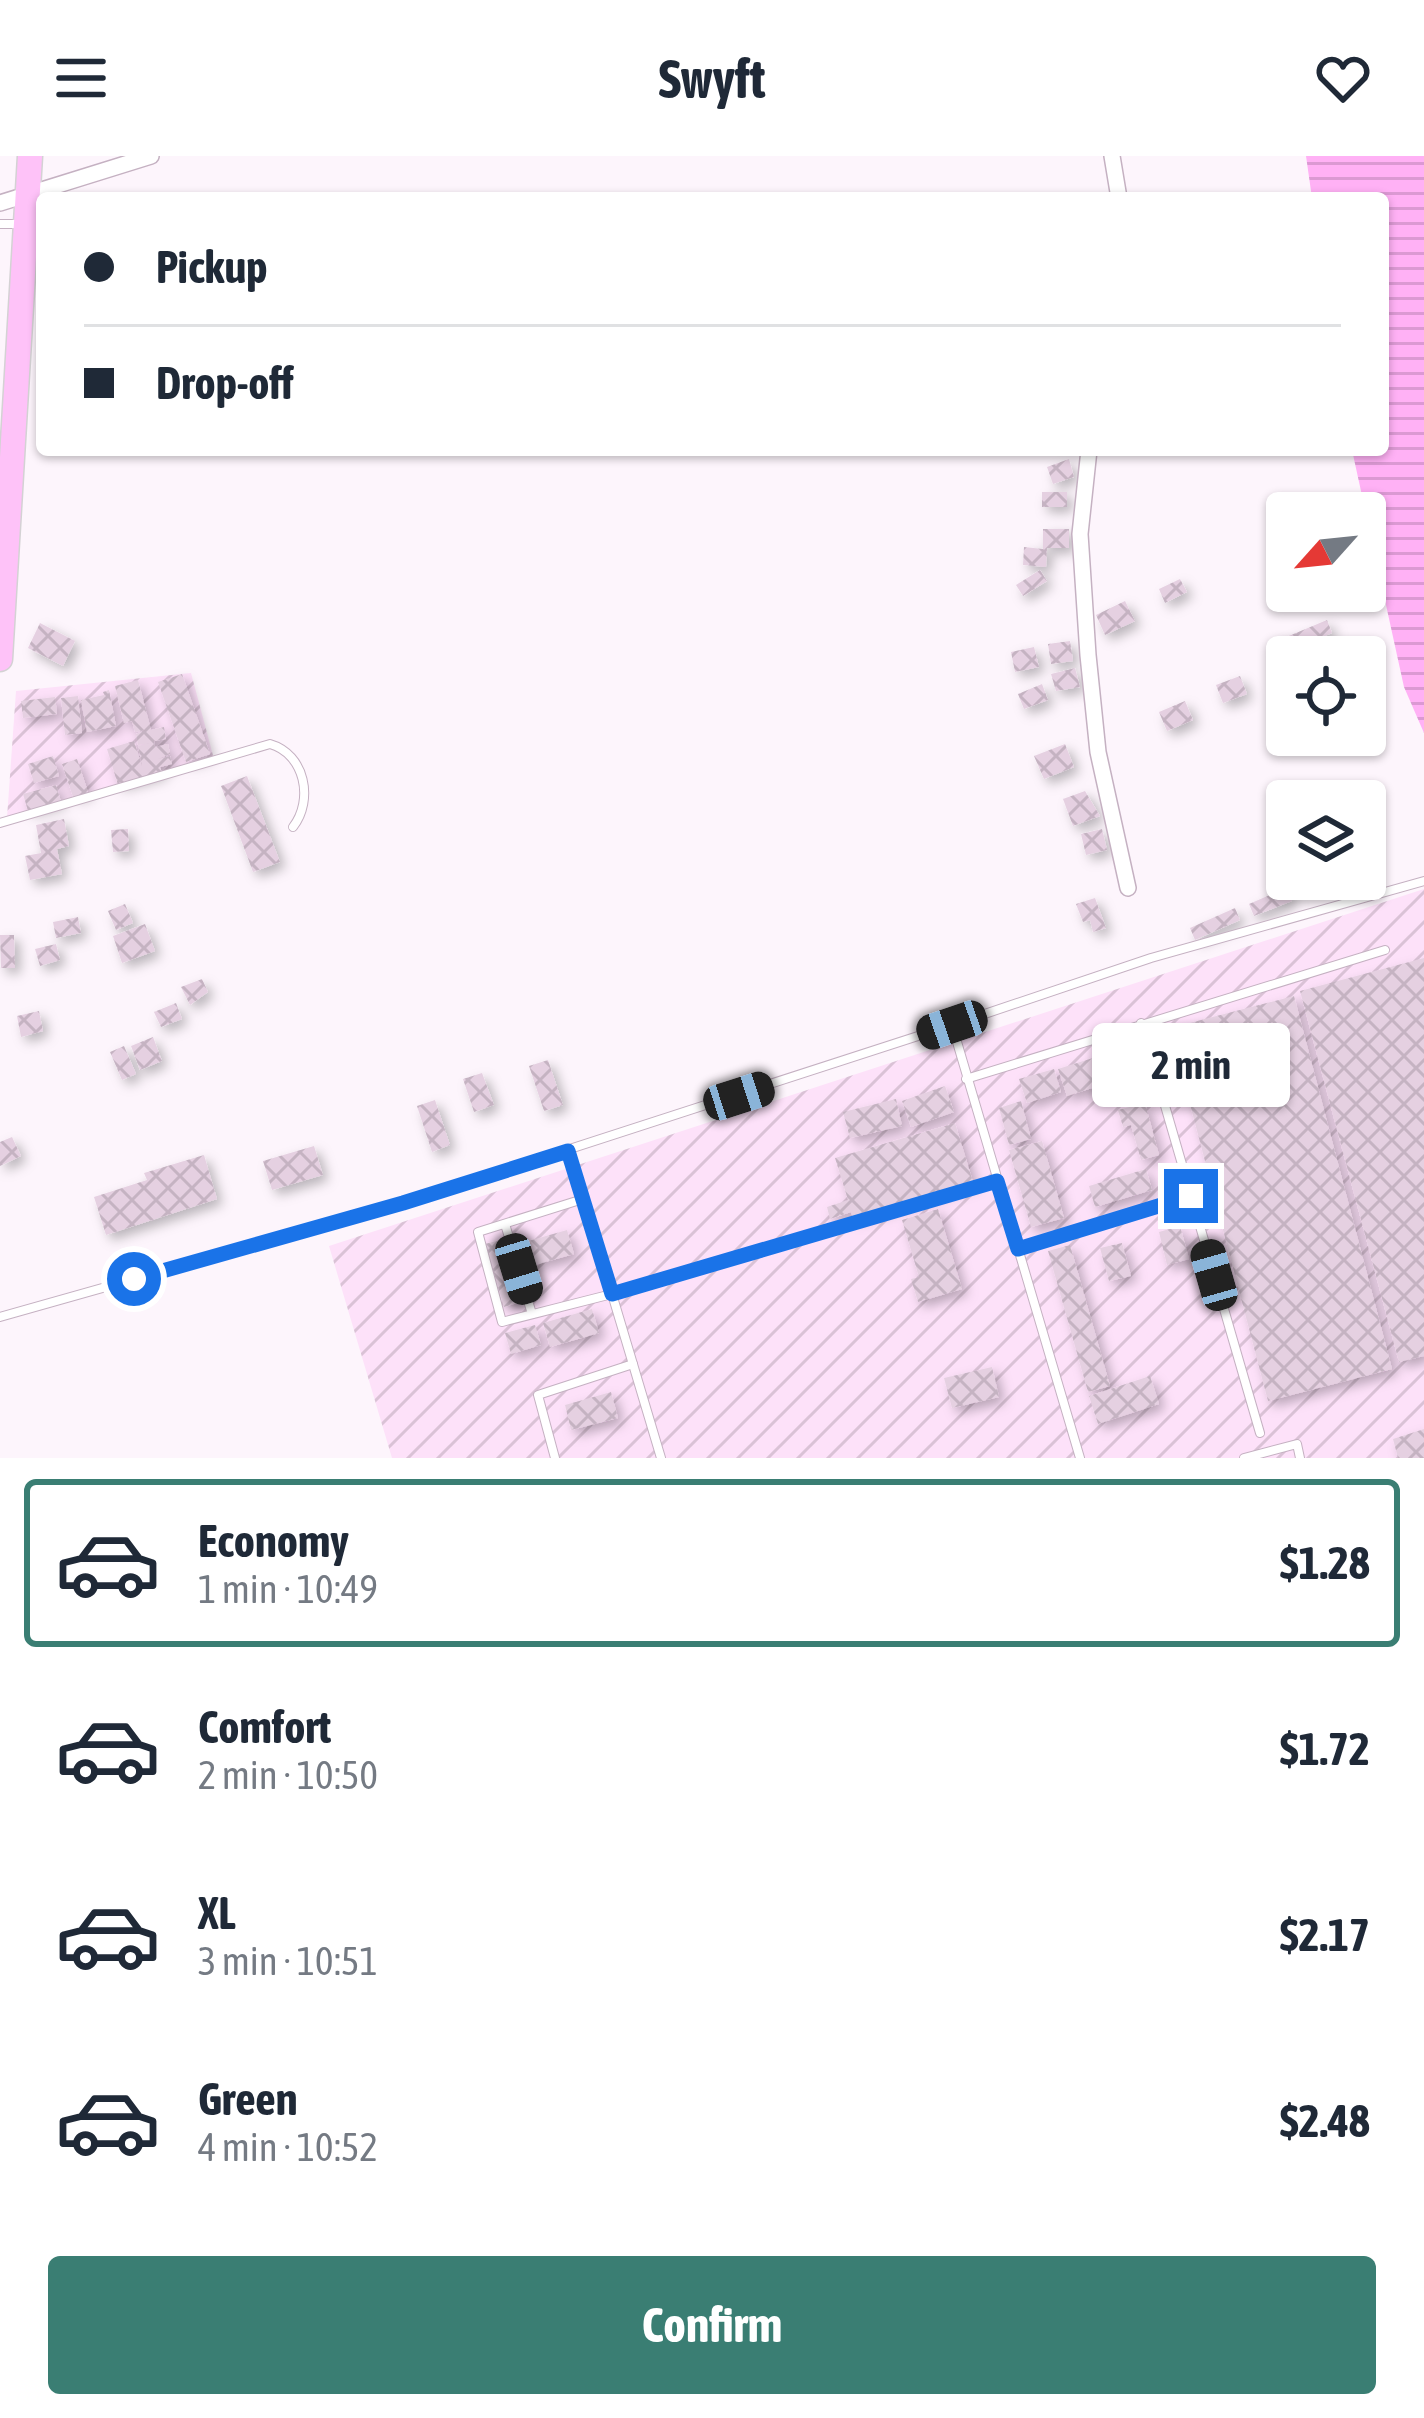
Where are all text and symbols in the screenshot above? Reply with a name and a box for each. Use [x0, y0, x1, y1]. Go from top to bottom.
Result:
icon: menu [48, 45, 114, 111]
icon: heart [1310, 45, 1376, 111]
text: Swyft [658, 48, 766, 109]
text: Pickup [156, 241, 267, 293]
text: Drop-off [156, 357, 294, 409]
north arrow [1266, 492, 1386, 612]
map controls [1266, 492, 1386, 900]
button: locate [1266, 636, 1386, 756]
button: layers [1266, 780, 1386, 900]
car [912, 996, 992, 1054]
callout: 2 min [1092, 1022, 1290, 1106]
text: 2 min [1151, 1043, 1231, 1087]
car [699, 1068, 779, 1124]
route end [1164, 1169, 1218, 1223]
car [491, 1229, 547, 1309]
car [1187, 1235, 1241, 1315]
route start [107, 1252, 161, 1306]
icon: car [54, 1509, 162, 1617]
text: Economy [198, 1515, 349, 1567]
text: $1.28 [1280, 1537, 1370, 1589]
text: 1 min · 10:49 [198, 1567, 378, 1611]
icon: car [54, 1695, 162, 1803]
text: Comfort [198, 1701, 331, 1753]
text: $1.72 [1280, 1723, 1370, 1775]
text: 2 min · 10:50 [198, 1753, 378, 1797]
icon: car [54, 1881, 162, 1989]
text: XL [198, 1887, 236, 1939]
text: $2.17 [1280, 1909, 1370, 1961]
text: 3 min · 10:51 [198, 1939, 378, 1983]
icon: car [54, 2067, 162, 2175]
text: Green [198, 2073, 298, 2125]
text: $2.48 [1280, 2095, 1370, 2147]
text: 4 min · 10:52 [198, 2125, 378, 2169]
button: Confirm [48, 2256, 1376, 2394]

